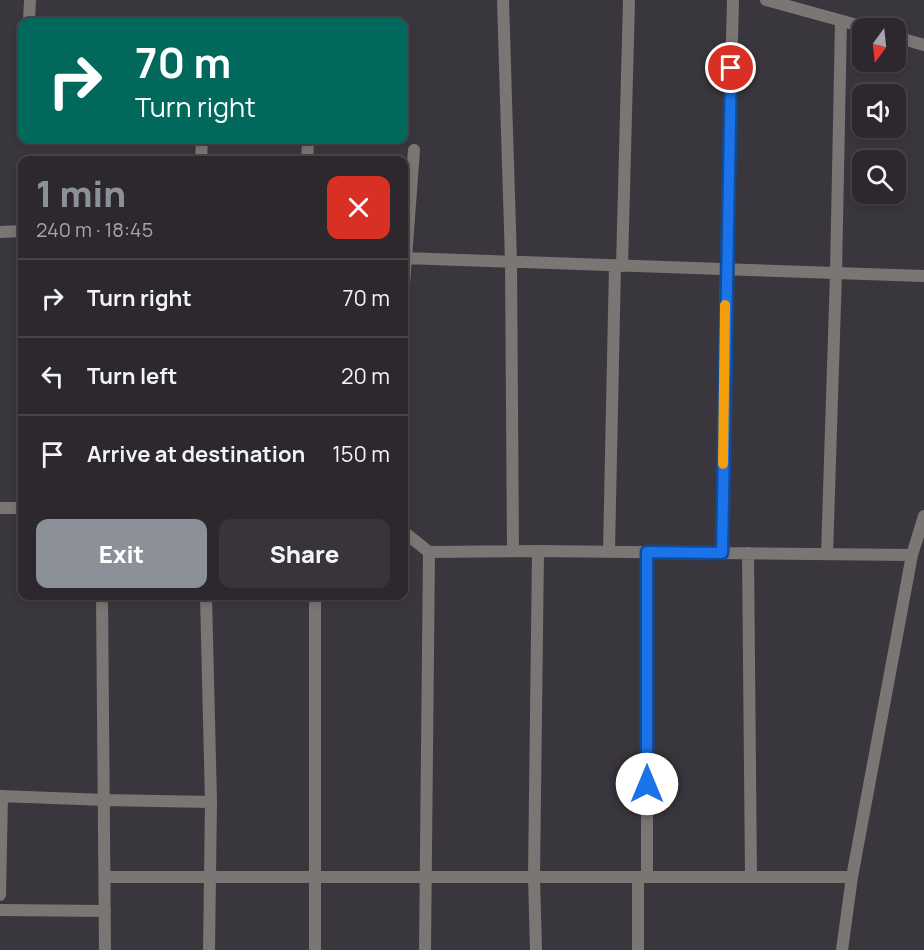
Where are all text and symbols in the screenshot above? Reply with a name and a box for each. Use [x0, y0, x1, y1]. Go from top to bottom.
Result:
north arrow [852, 18, 906, 72]
map controls [852, 18, 906, 204]
text: 70 m [135, 33, 231, 91]
icon: right [36, 42, 114, 120]
pin [705, 42, 756, 93]
icon: arrive [714, 51, 747, 84]
button: sound [852, 84, 906, 138]
text: Turn right [135, 88, 256, 125]
button: search [852, 150, 906, 204]
text: 1 min [36, 169, 126, 218]
button: close [327, 176, 390, 239]
text: 240 m · 18:45 [36, 216, 153, 243]
icon: right [36, 282, 69, 315]
text: Turn right [87, 283, 192, 313]
text: 70 m [342, 283, 390, 313]
icon: left [36, 360, 69, 393]
text: Turn left [87, 361, 177, 391]
text: 20 m [341, 361, 390, 391]
icon: arrive [36, 438, 69, 471]
text: Arrive at destination [87, 439, 305, 469]
text: 150 m [332, 439, 390, 469]
button: Exit [36, 519, 207, 588]
button: Share [219, 519, 390, 588]
position arrow [615, 752, 679, 816]

